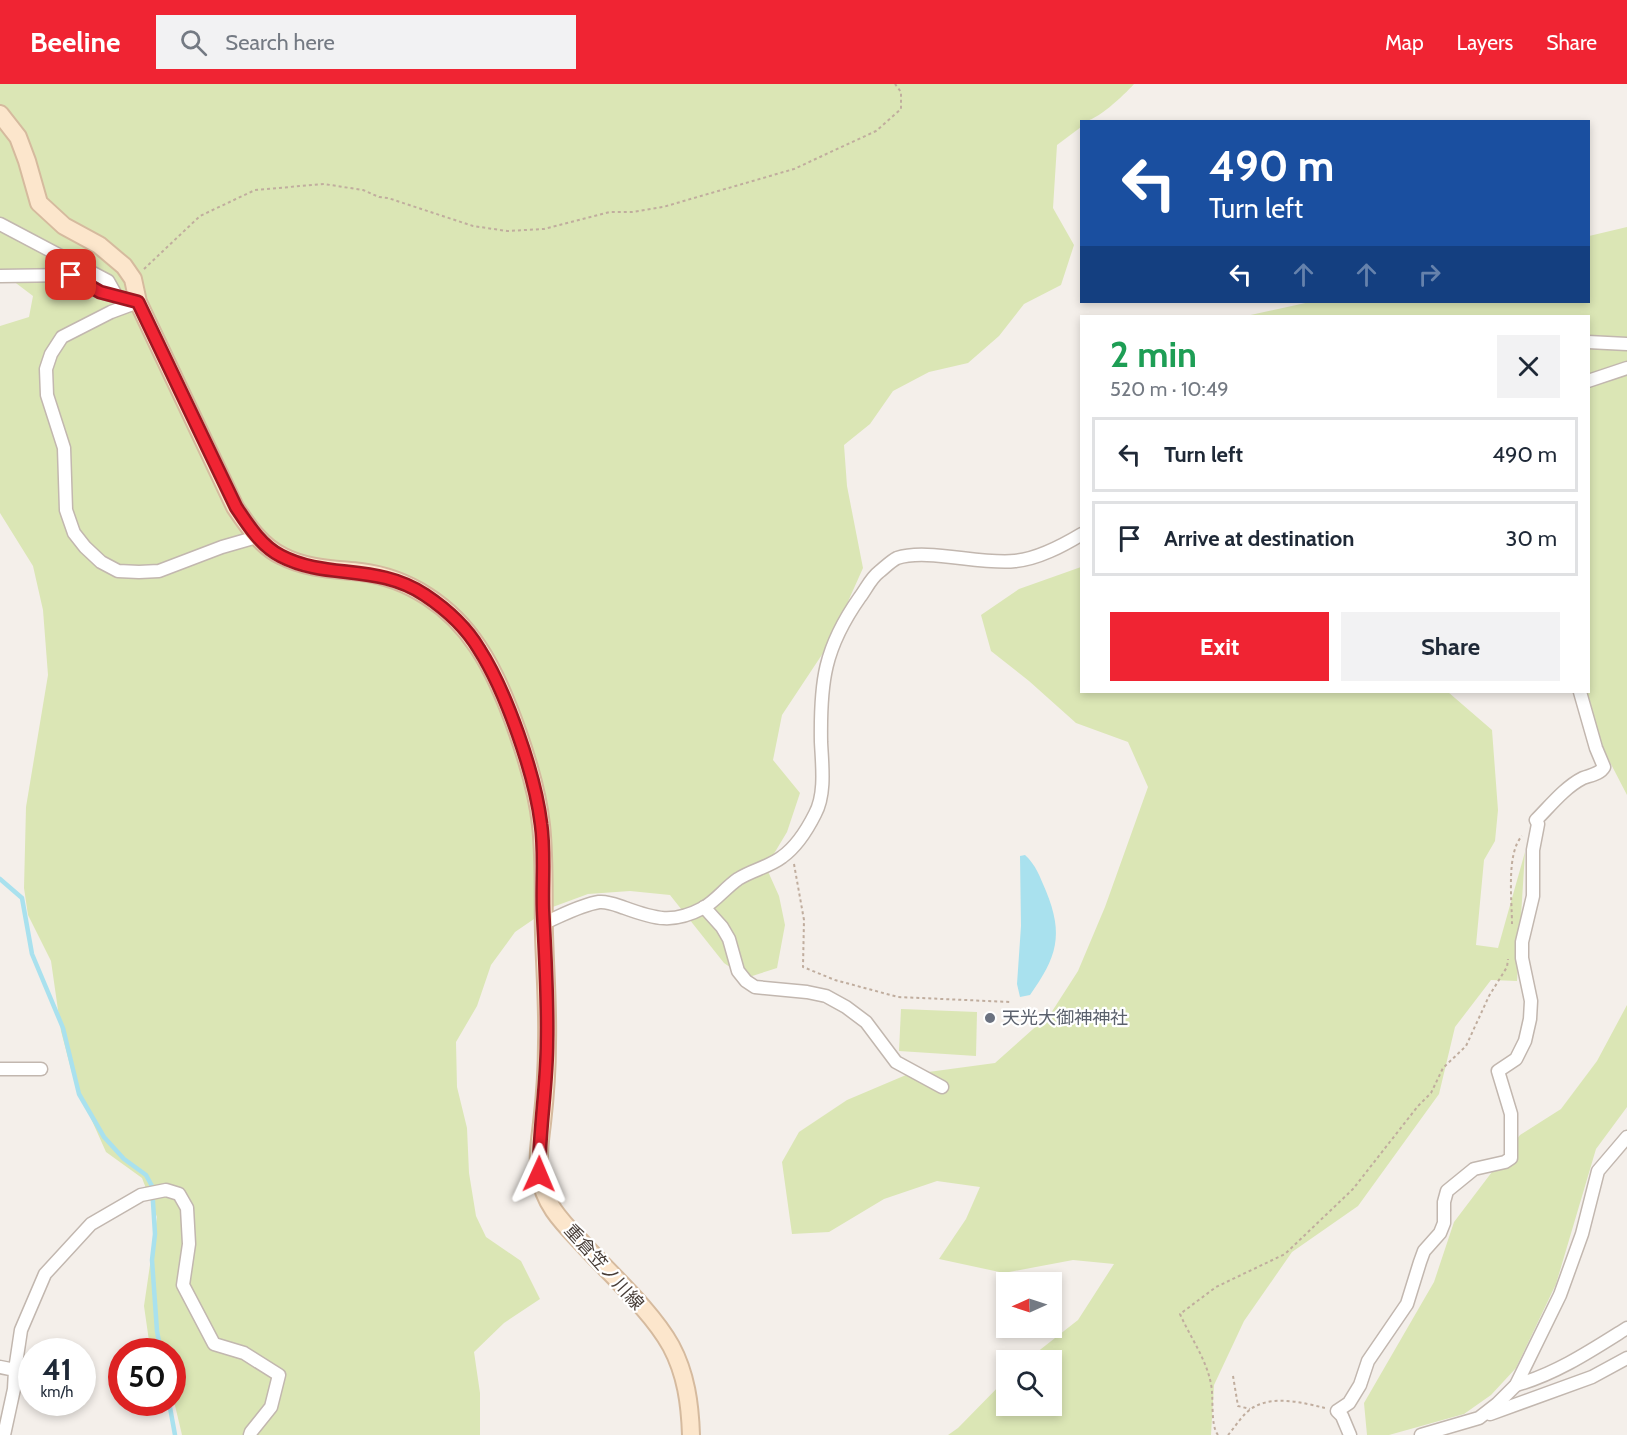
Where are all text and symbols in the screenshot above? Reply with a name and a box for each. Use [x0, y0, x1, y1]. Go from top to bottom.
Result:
search box [156, 15, 576, 69]
text: Beeline [30, 25, 120, 59]
icon: search [177, 26, 210, 59]
text: Search here [225, 29, 335, 56]
text: Map [1385, 30, 1424, 55]
text: Layers [1457, 30, 1513, 55]
text: Share [1546, 30, 1597, 55]
text: 490 m [1209, 140, 1334, 192]
icon: left [1110, 144, 1188, 222]
text: Turn left [1209, 192, 1303, 225]
pin [45, 249, 96, 300]
icon: arrive [54, 258, 87, 291]
icon: left [1224, 258, 1257, 291]
icon: ahead [1287, 258, 1320, 291]
icon: ahead [1350, 258, 1383, 291]
icon: right [1413, 258, 1446, 291]
text: 2 min [1110, 332, 1197, 376]
button: close [1497, 335, 1560, 398]
text: 520 m · 10:49 [1110, 377, 1229, 401]
icon: left [1113, 438, 1146, 471]
text: Turn left [1164, 441, 1243, 468]
text: 490 m [1492, 441, 1557, 468]
icon: arrive [1113, 522, 1146, 555]
text: Arrive at destination [1164, 525, 1354, 552]
text: 30 m [1505, 525, 1557, 552]
button: Exit [1110, 612, 1329, 681]
button: Share [1341, 612, 1560, 681]
place label: 天光大御神神社 [1002, 1007, 1128, 1029]
marker: 天光大御神神社 [983, 1011, 997, 1025]
position arrow [507, 1142, 571, 1206]
street label: 重倉笠ノ川線 [560, 1220, 648, 1314]
north arrow [996, 1272, 1062, 1338]
map controls [996, 1272, 1062, 1416]
speed limit sign: 50 [108, 1338, 186, 1416]
button: search [996, 1350, 1062, 1416]
text: 41 [42, 1351, 72, 1388]
text: km/h [41, 1383, 73, 1401]

